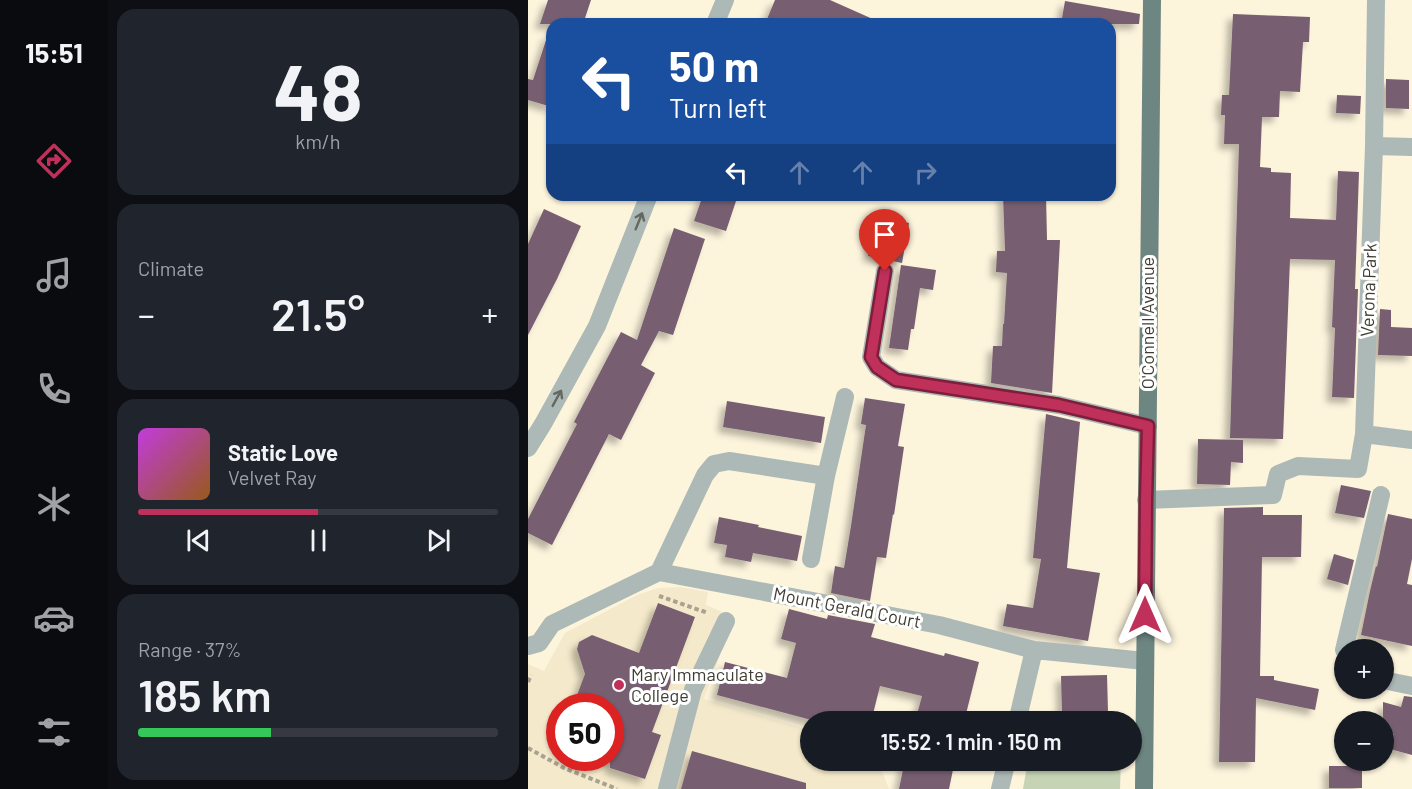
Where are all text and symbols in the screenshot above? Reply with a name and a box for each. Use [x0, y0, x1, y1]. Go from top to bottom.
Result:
text: 15:51 [25, 36, 83, 68]
text: 50 m [669, 40, 759, 90]
icon: left [570, 42, 648, 120]
text: 48 [273, 43, 363, 137]
text: Turn left [669, 91, 767, 123]
text: km/h [295, 129, 341, 153]
icon: directions [33, 140, 75, 182]
icon: left [720, 156, 753, 189]
icon: ahead [783, 156, 816, 189]
icon: ahead [846, 156, 879, 189]
icon: right [909, 156, 942, 189]
pin [859, 209, 910, 271]
one-way arrow [634, 212, 645, 231]
icon: arrive [868, 218, 901, 251]
street label: Verona Park [1355, 243, 1381, 337]
icon: music [33, 254, 75, 296]
text: Climate [138, 256, 204, 280]
street label: O'Connell Avenue [1136, 257, 1158, 389]
text: 21.5° [271, 286, 365, 340]
text: − [138, 294, 155, 334]
text: + [481, 294, 498, 334]
icon: phone [33, 368, 75, 410]
one-way arrow [551, 390, 563, 407]
text: Static Love [228, 439, 338, 465]
text: Velvet Ray [228, 465, 317, 489]
icon: climate [33, 483, 75, 525]
icon: previous [182, 524, 215, 557]
icon: pause [302, 524, 335, 557]
icon: next [422, 524, 455, 557]
street label: Mount Gerald Court [772, 582, 923, 632]
position arrow [1113, 583, 1177, 647]
icon: car [33, 597, 75, 639]
text: Range · 37% [138, 637, 242, 661]
map controls [1334, 639, 1394, 771]
button: + [1334, 639, 1394, 699]
place label: Mary Immaculate College [631, 663, 764, 706]
text: 185 km [138, 667, 272, 721]
marker: Mary Immaculate College [612, 678, 626, 692]
speed limit sign: 50 [546, 693, 624, 771]
icon: filters [33, 711, 75, 753]
button: − [1334, 711, 1394, 771]
text: 15:52 · 1 min · 150 m [880, 728, 1062, 754]

